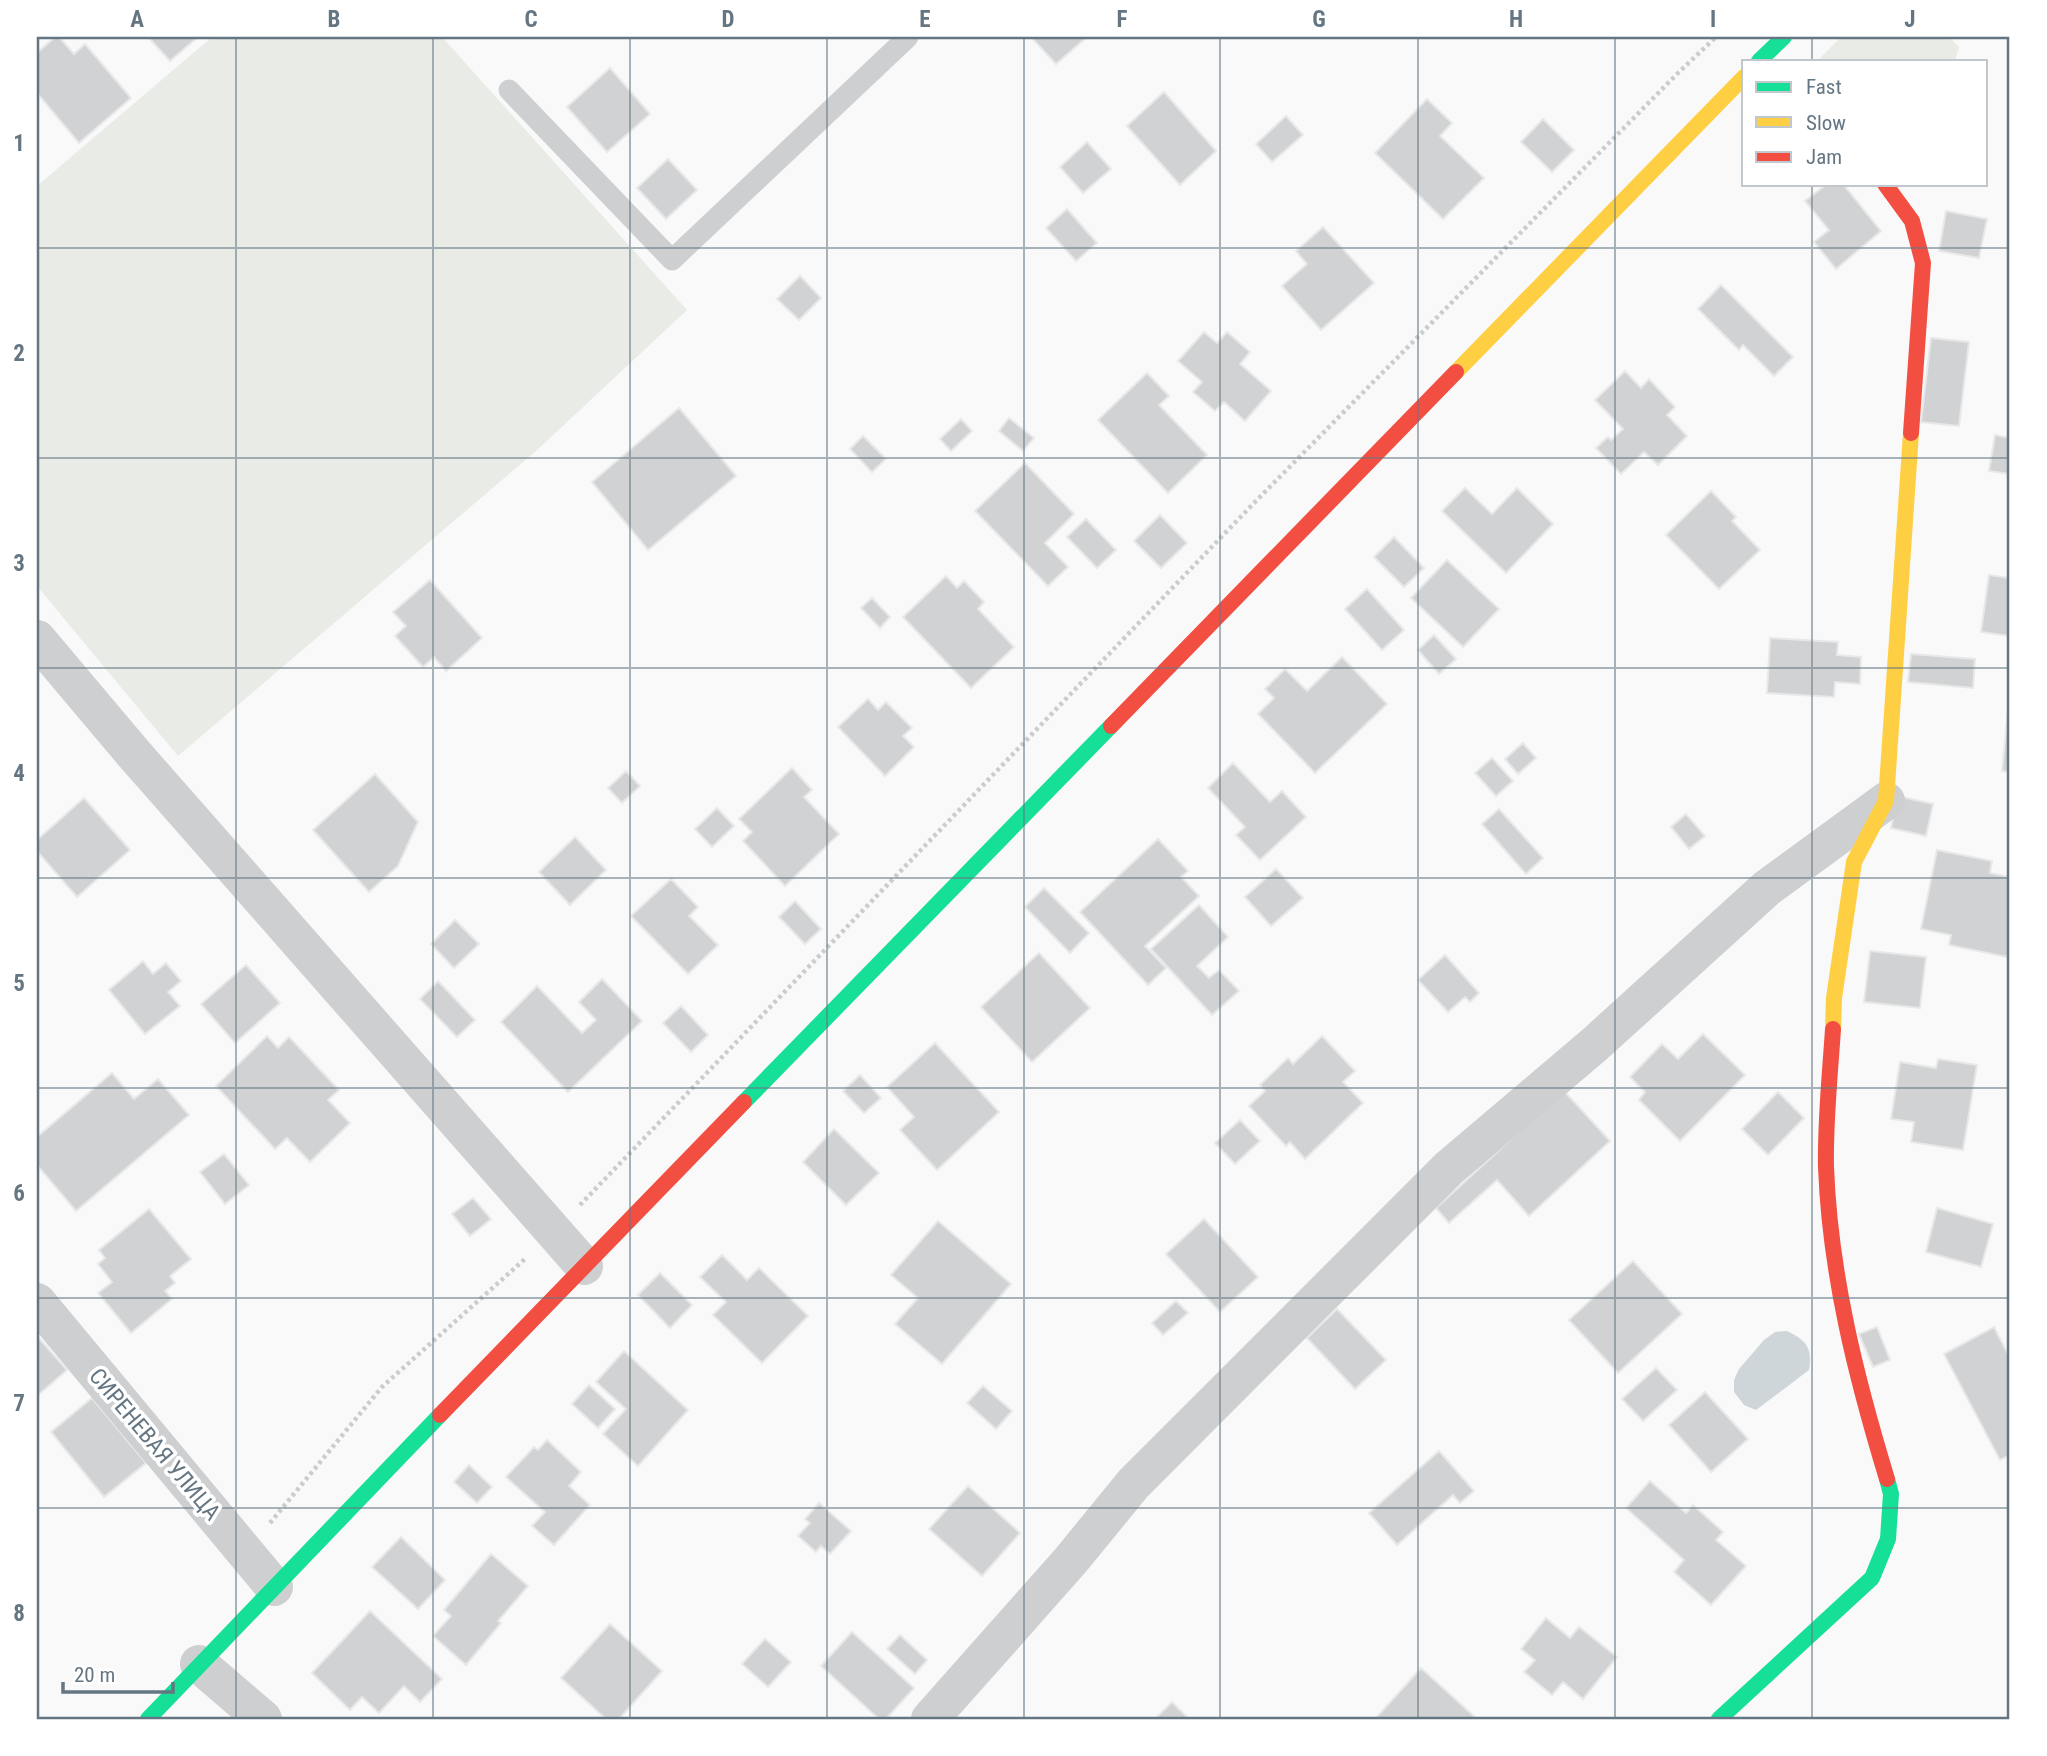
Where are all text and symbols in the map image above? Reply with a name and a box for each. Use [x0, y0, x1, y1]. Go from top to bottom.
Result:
text: A [130, 6, 144, 33]
text: B [328, 6, 340, 33]
text: C [524, 6, 538, 33]
text: D [722, 6, 735, 33]
text: E [919, 6, 931, 33]
text: F [1117, 6, 1128, 33]
text: G [1312, 6, 1326, 33]
text: H [1509, 6, 1523, 33]
text: I [1710, 6, 1716, 33]
text: J [1904, 6, 1916, 33]
legend [1742, 60, 1988, 186]
text: Fast [1806, 75, 1842, 99]
text: Slow [1806, 111, 1846, 135]
text: 1 [13, 130, 25, 157]
text: Jam [1806, 145, 1842, 169]
text: 2 [13, 340, 25, 367]
text: 3 [13, 550, 25, 577]
text: 4 [13, 760, 25, 787]
text: 5 [13, 970, 25, 997]
text: 6 [13, 1180, 25, 1207]
street label: СИРЕНЕВАЯ УЛИЦА [83, 1363, 226, 1526]
text: 7 [13, 1390, 25, 1417]
text: 8 [13, 1600, 25, 1627]
scale bar [63, 1651, 173, 1695]
text: 20 m [74, 1663, 115, 1687]

